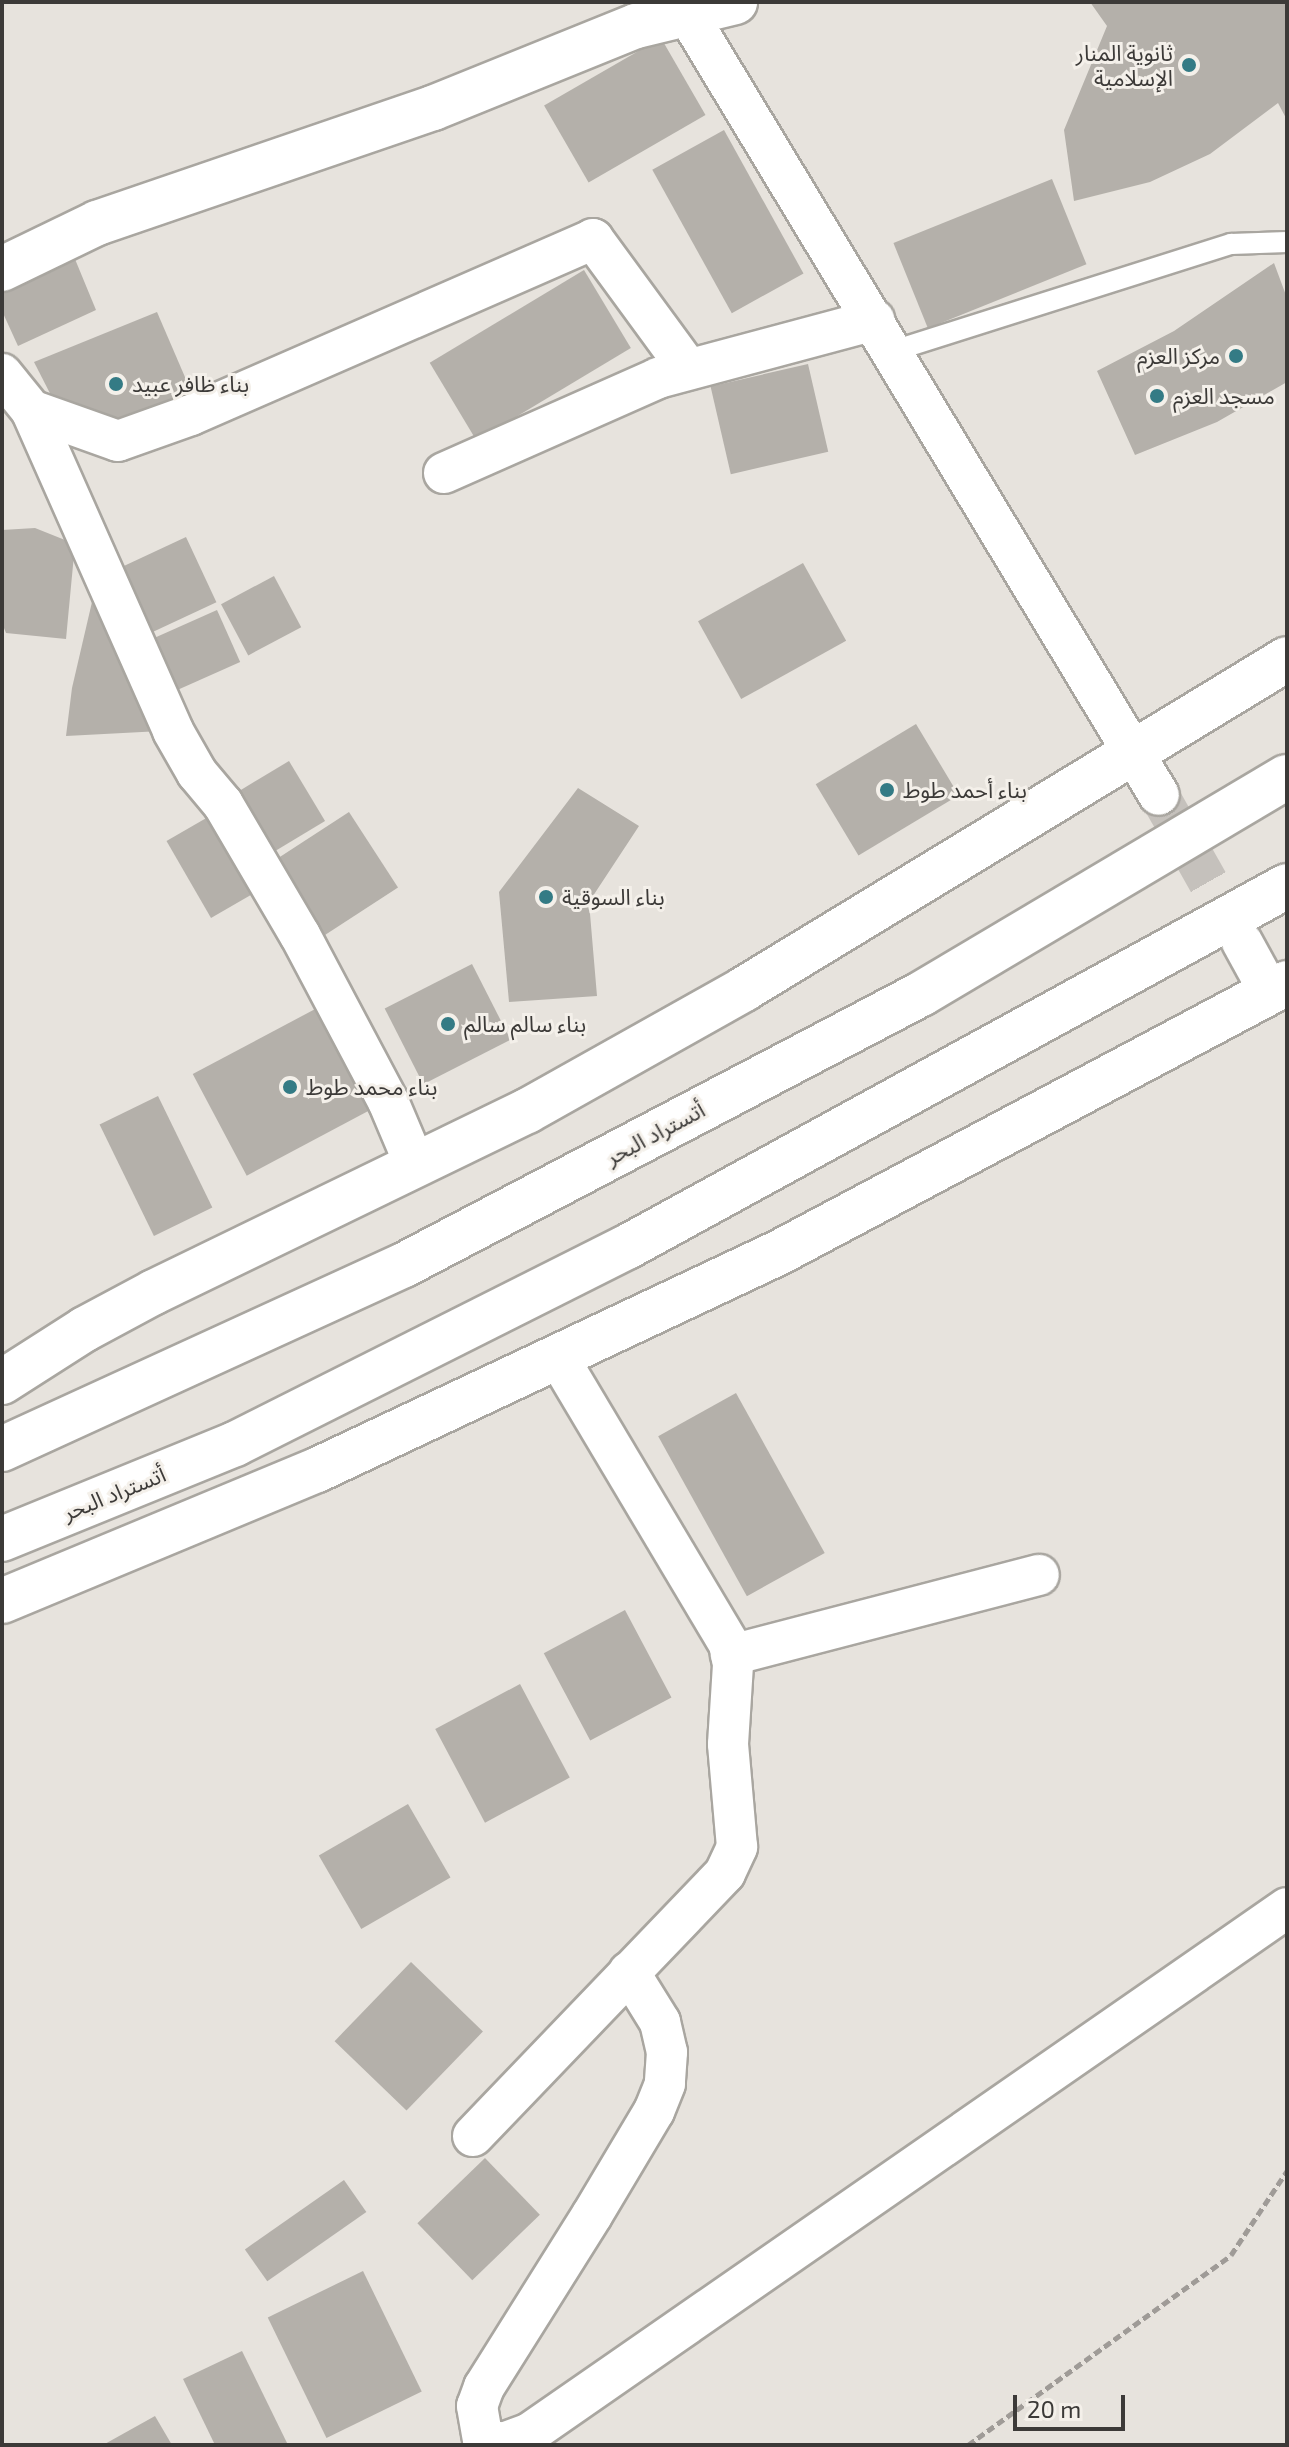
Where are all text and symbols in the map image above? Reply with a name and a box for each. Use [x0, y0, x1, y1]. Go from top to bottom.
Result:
place label: ثانوية المنار الإسلامية [1076, 39, 1173, 90]
marker: ثانوية المنار الإسلامية [1180, 56, 1198, 74]
place label: مركز العزم [1137, 343, 1220, 369]
marker: مركز العزم [1227, 347, 1245, 365]
place label: بناء ظافر عبيد [132, 371, 249, 397]
marker: بناء ظافر عبيد [107, 375, 125, 393]
place label: مسجد العزم [1173, 383, 1275, 409]
marker: مسجد العزم [1148, 387, 1166, 405]
place label: بناء أحمد طوط [903, 777, 1027, 803]
marker: بناء أحمد طوط [878, 781, 896, 799]
place label: بناء السوقية [562, 884, 665, 910]
marker: بناء السوقية [537, 888, 555, 906]
place label: بناء سالم سالم [464, 1011, 586, 1037]
marker: بناء سالم سالم [439, 1015, 457, 1033]
place label: بناء محمد طوط [306, 1074, 437, 1100]
marker: بناء محمد طوط [281, 1078, 299, 1096]
street label: أتستراد البحر [601, 1096, 709, 1170]
street label: أتستراد البحر [59, 1460, 169, 1526]
scale bar [1017, 2379, 1129, 2429]
text: 20 m [1027, 2394, 1081, 2423]

